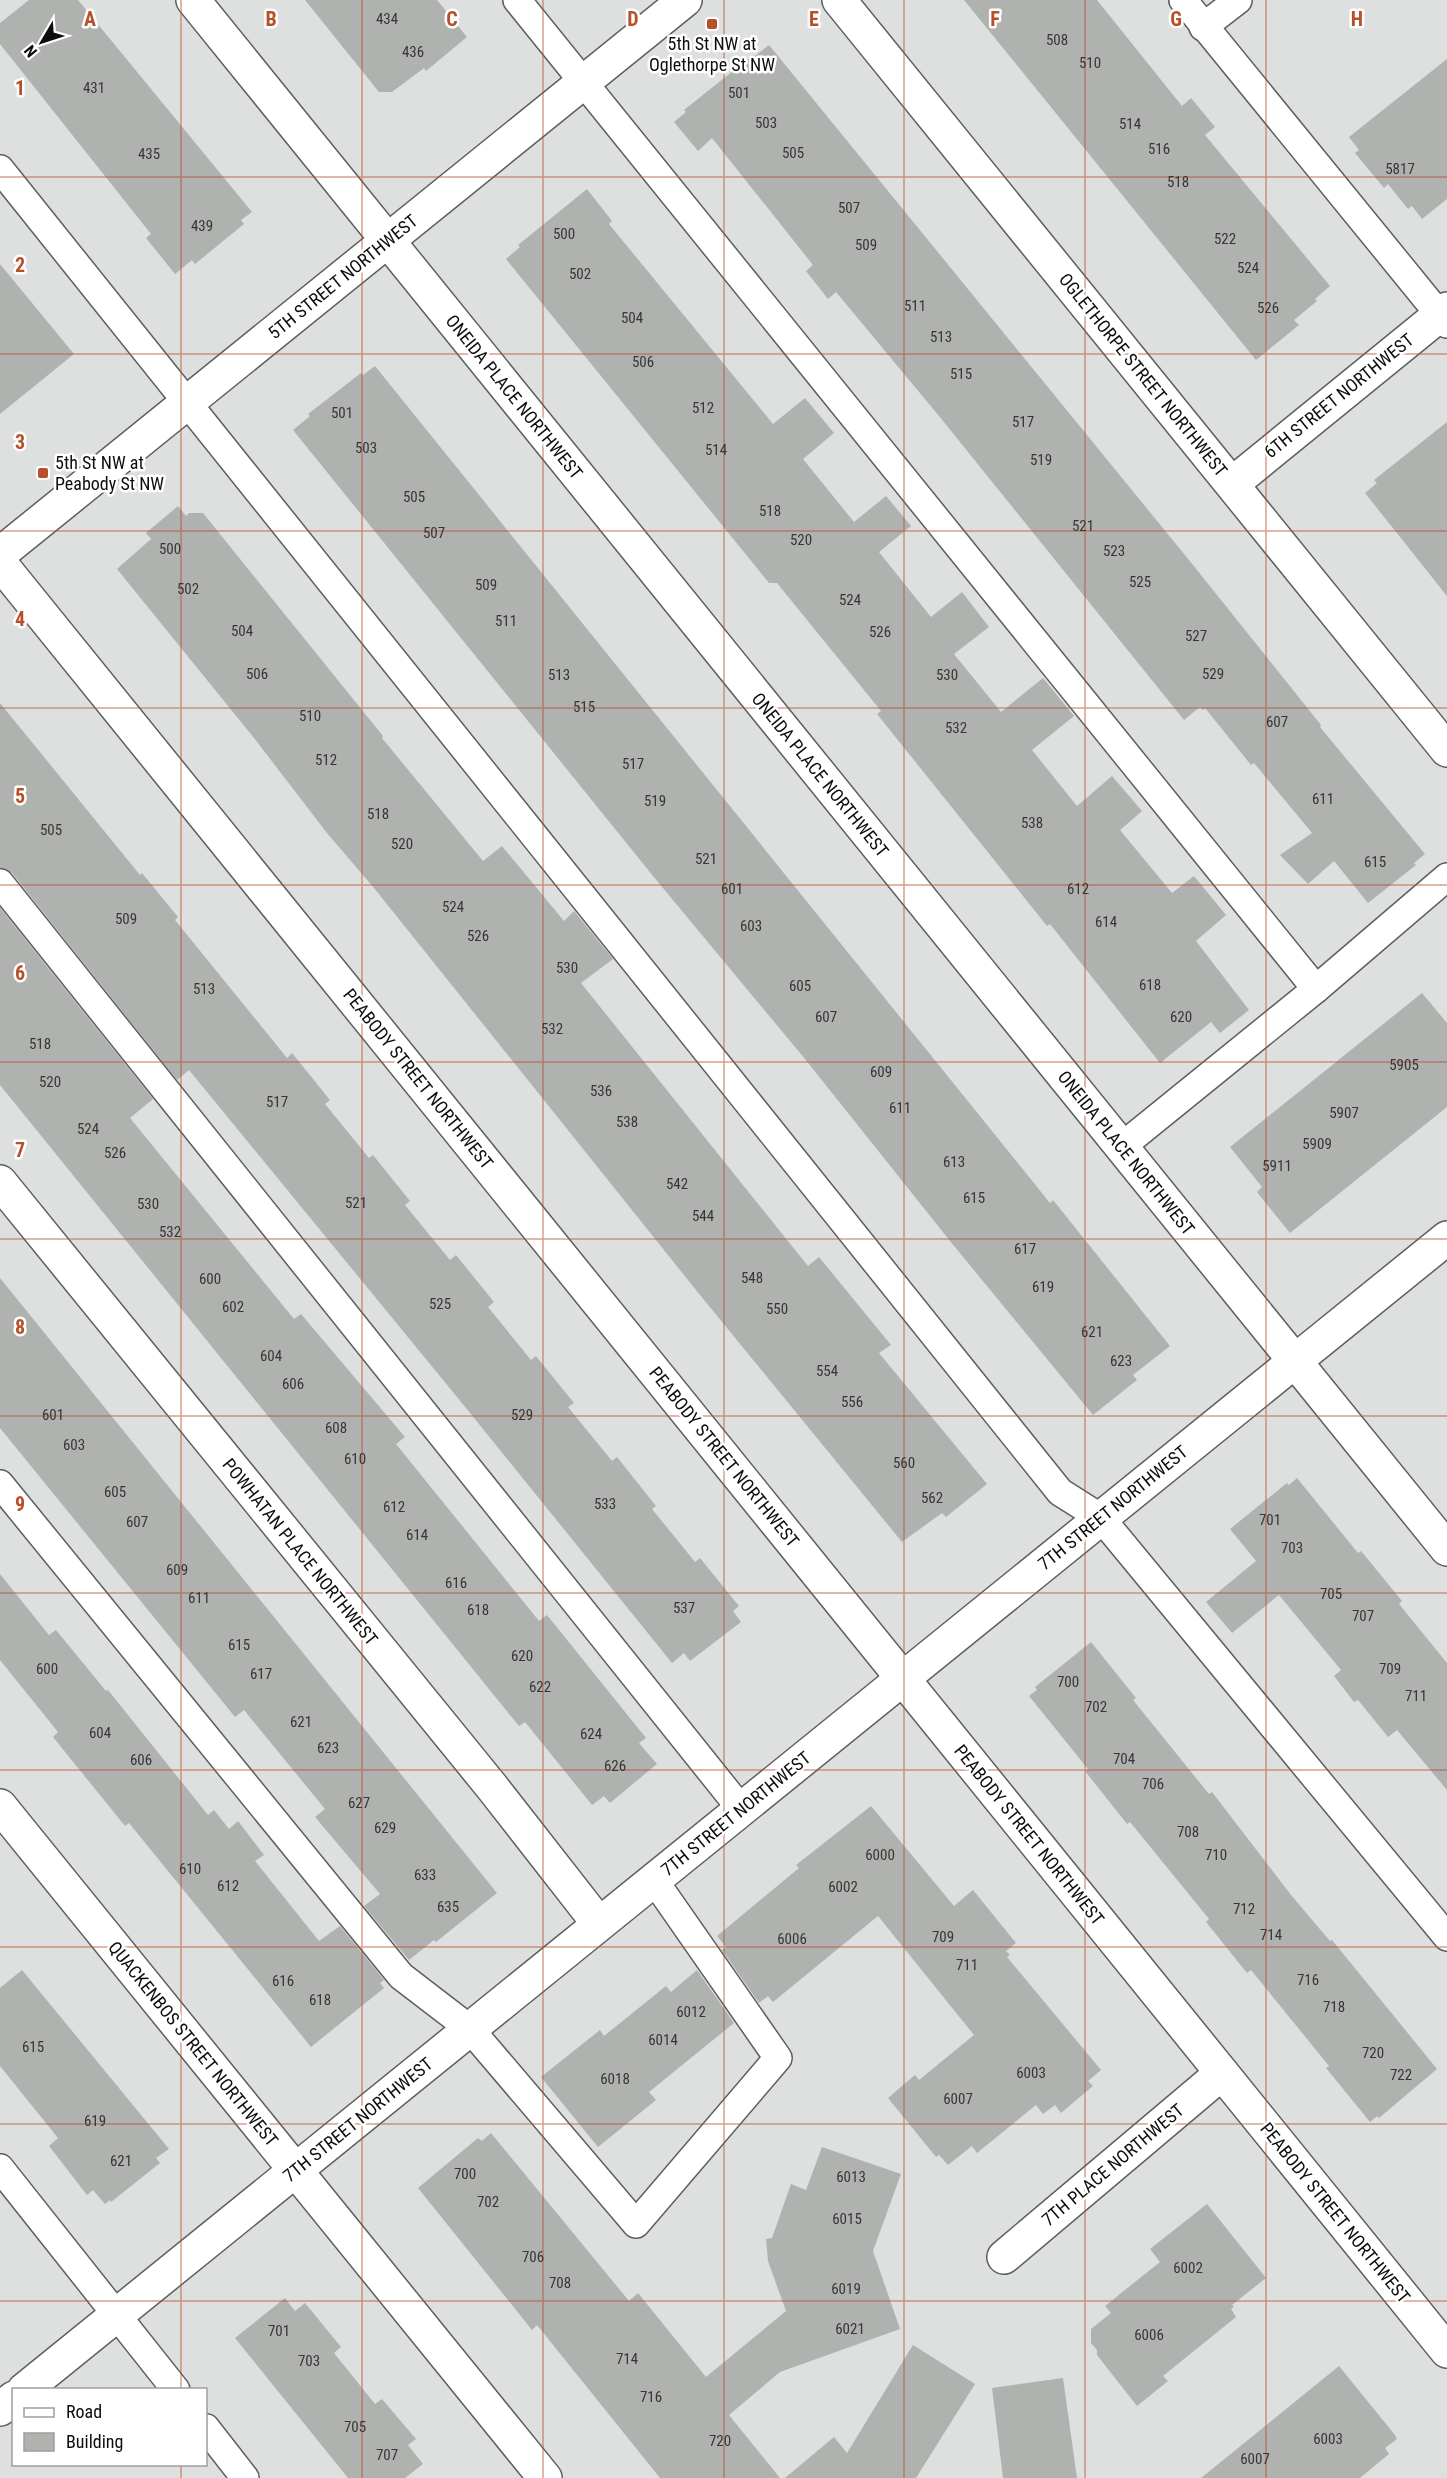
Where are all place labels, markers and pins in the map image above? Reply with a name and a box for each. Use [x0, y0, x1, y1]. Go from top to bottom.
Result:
marker: 5th St NW at Oglethorpe St NW [705, 17, 719, 31]
place label: 5th St NW at Oglethorpe St NW [649, 33, 775, 75]
place label: 5th St NW at Peabody St NW [55, 452, 164, 494]
marker: 5th St NW at Peabody St NW [36, 466, 50, 480]

